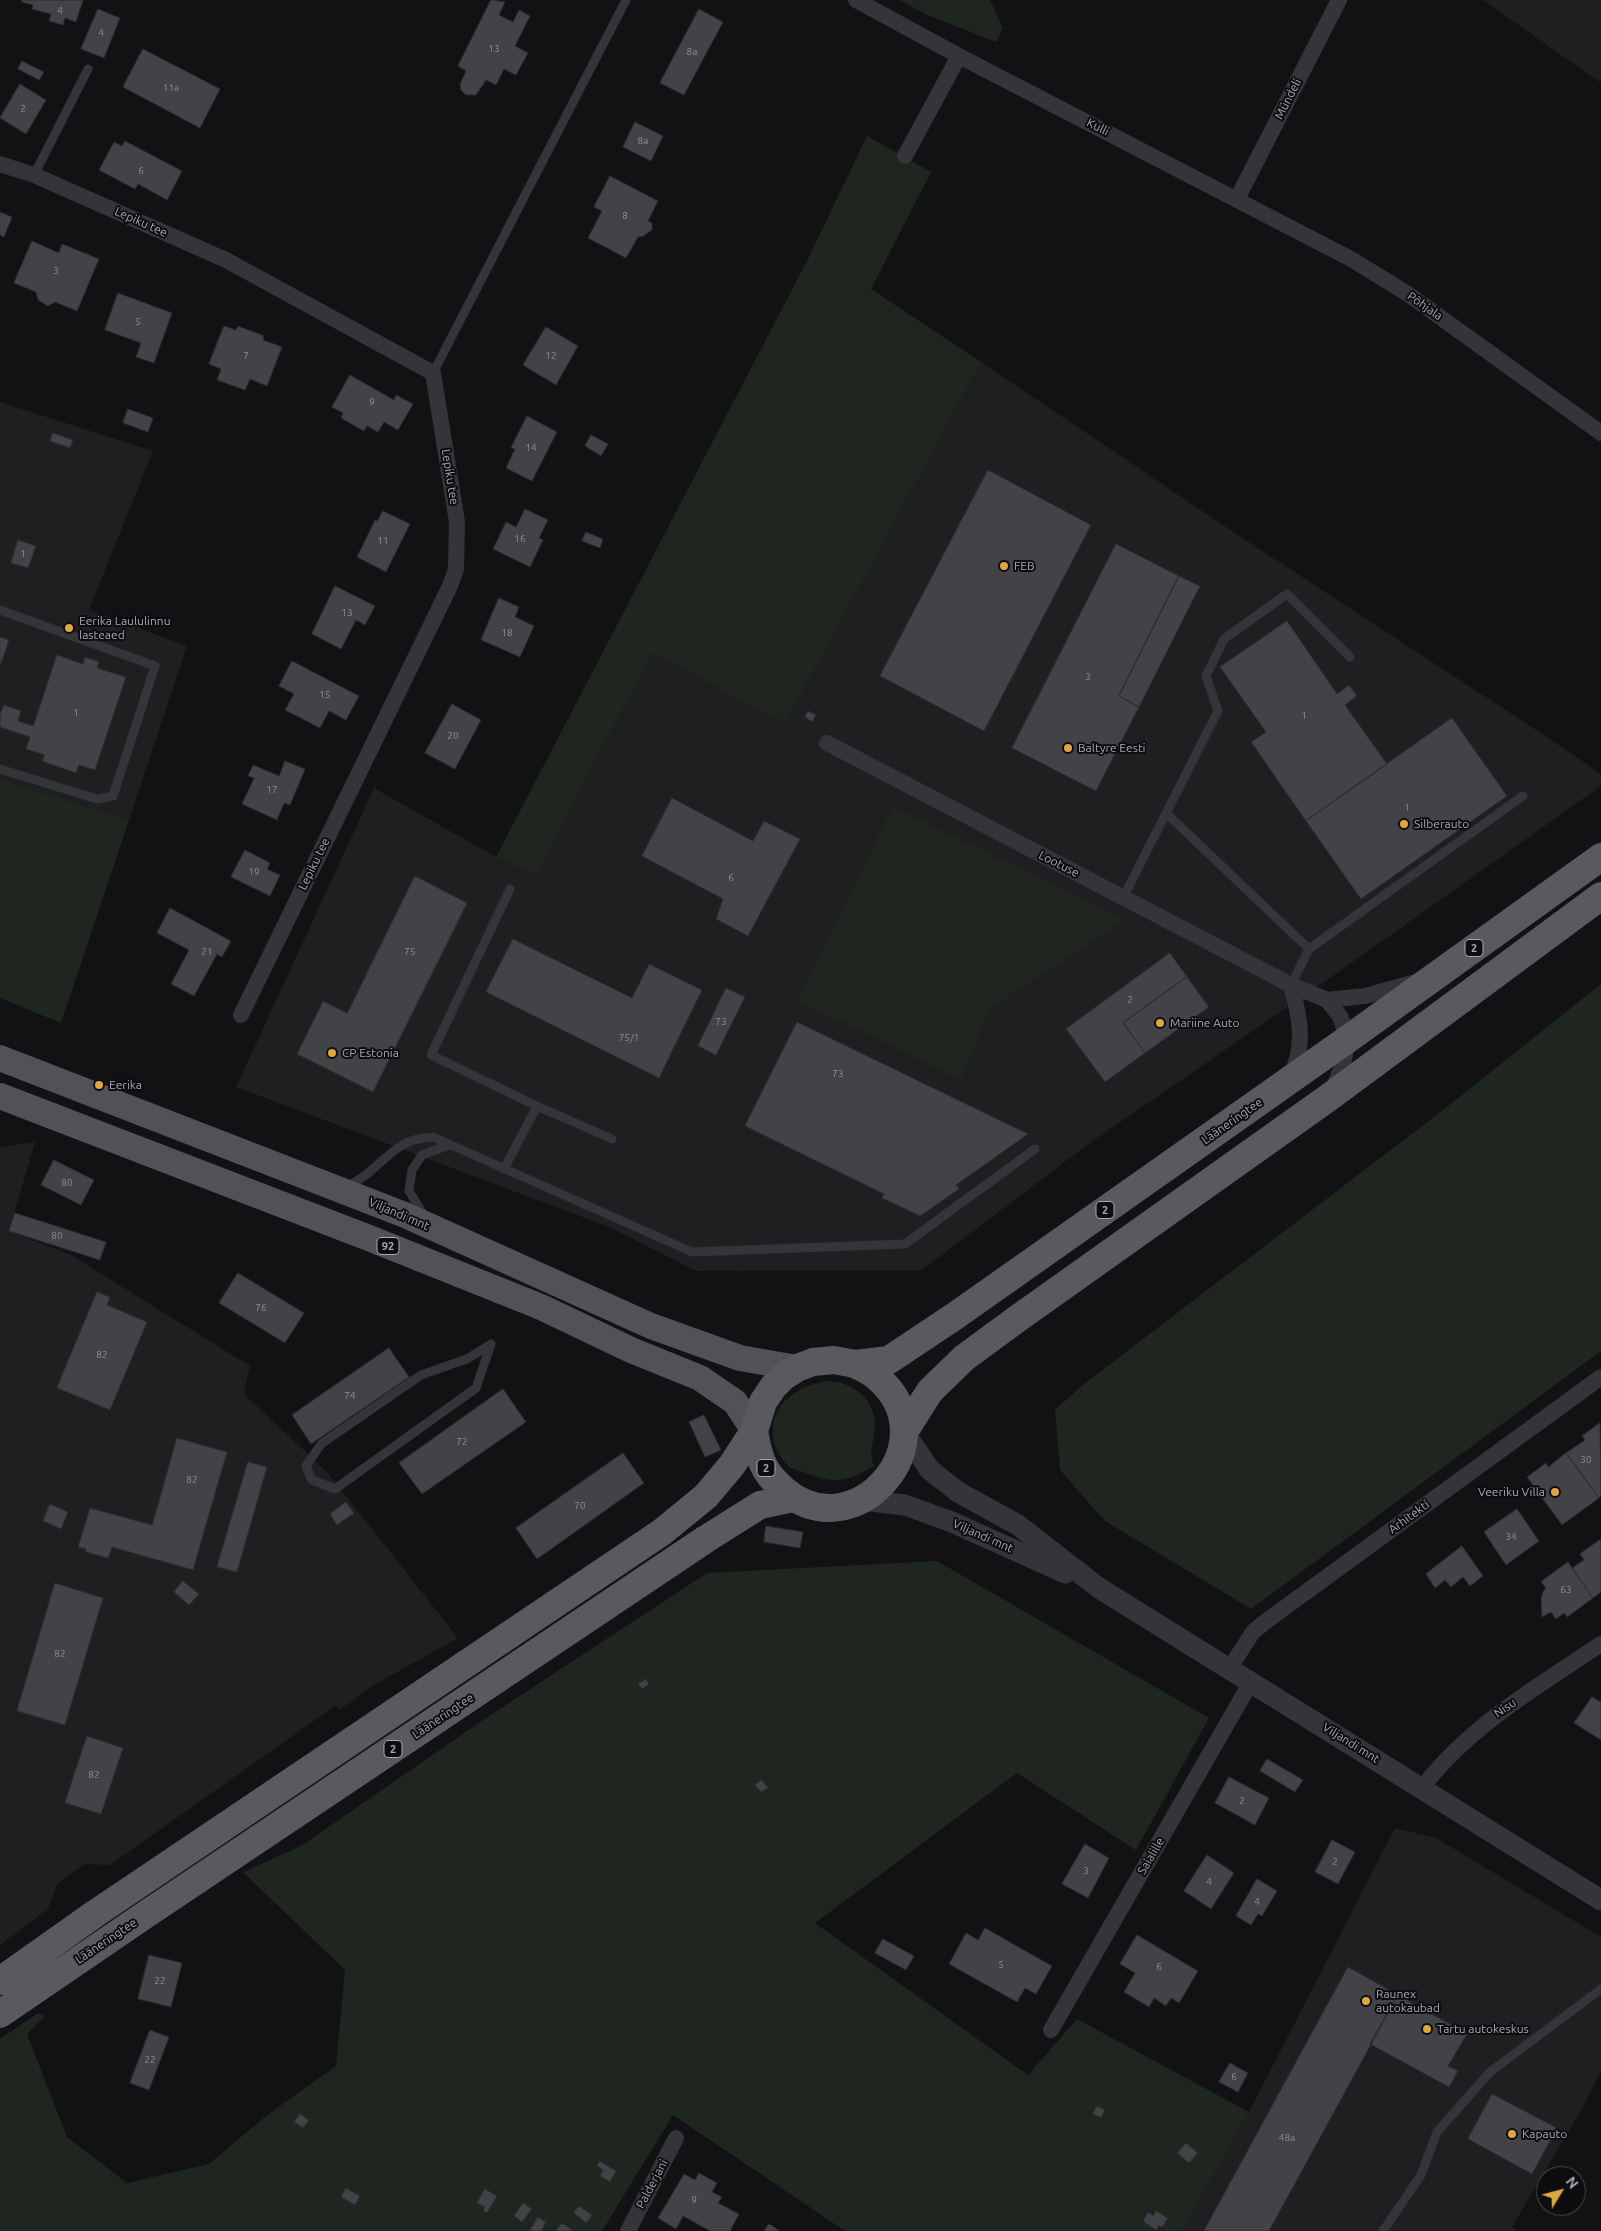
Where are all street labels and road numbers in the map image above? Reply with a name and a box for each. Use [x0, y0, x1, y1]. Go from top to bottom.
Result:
street label: Mündeli [1272, 76, 1304, 122]
street label: Kulli [1084, 115, 1112, 139]
street label: Lepiku tee [112, 204, 170, 240]
street label: Põhjala [1405, 289, 1445, 323]
street label: Lepiku tee [438, 448, 462, 506]
street label: Lepiku tee [295, 836, 333, 892]
street label: Lootuse [1036, 848, 1082, 880]
road number: 2 [1465, 940, 1483, 956]
street label: Lääneringtee [1199, 1095, 1265, 1147]
street label: Viljandi mnt [366, 1195, 432, 1233]
road number: 2 [1096, 1202, 1114, 1218]
road number: 92 [377, 1238, 399, 1254]
road number: 2 [757, 1460, 775, 1476]
street label: Arhitekti [1386, 1497, 1432, 1537]
street label: Viljandi mnt [951, 1516, 1015, 1556]
street label: Lääneringtee [410, 1690, 476, 1742]
street label: Nisu [1491, 1695, 1519, 1721]
street label: Viljandi mnt [1320, 1720, 1382, 1766]
road number: 2 [384, 1740, 402, 1758]
street label: Saialille [1135, 1835, 1167, 1877]
street label: Lääneringtee [73, 1915, 139, 1967]
street label: Palderjani [633, 2157, 671, 2211]

